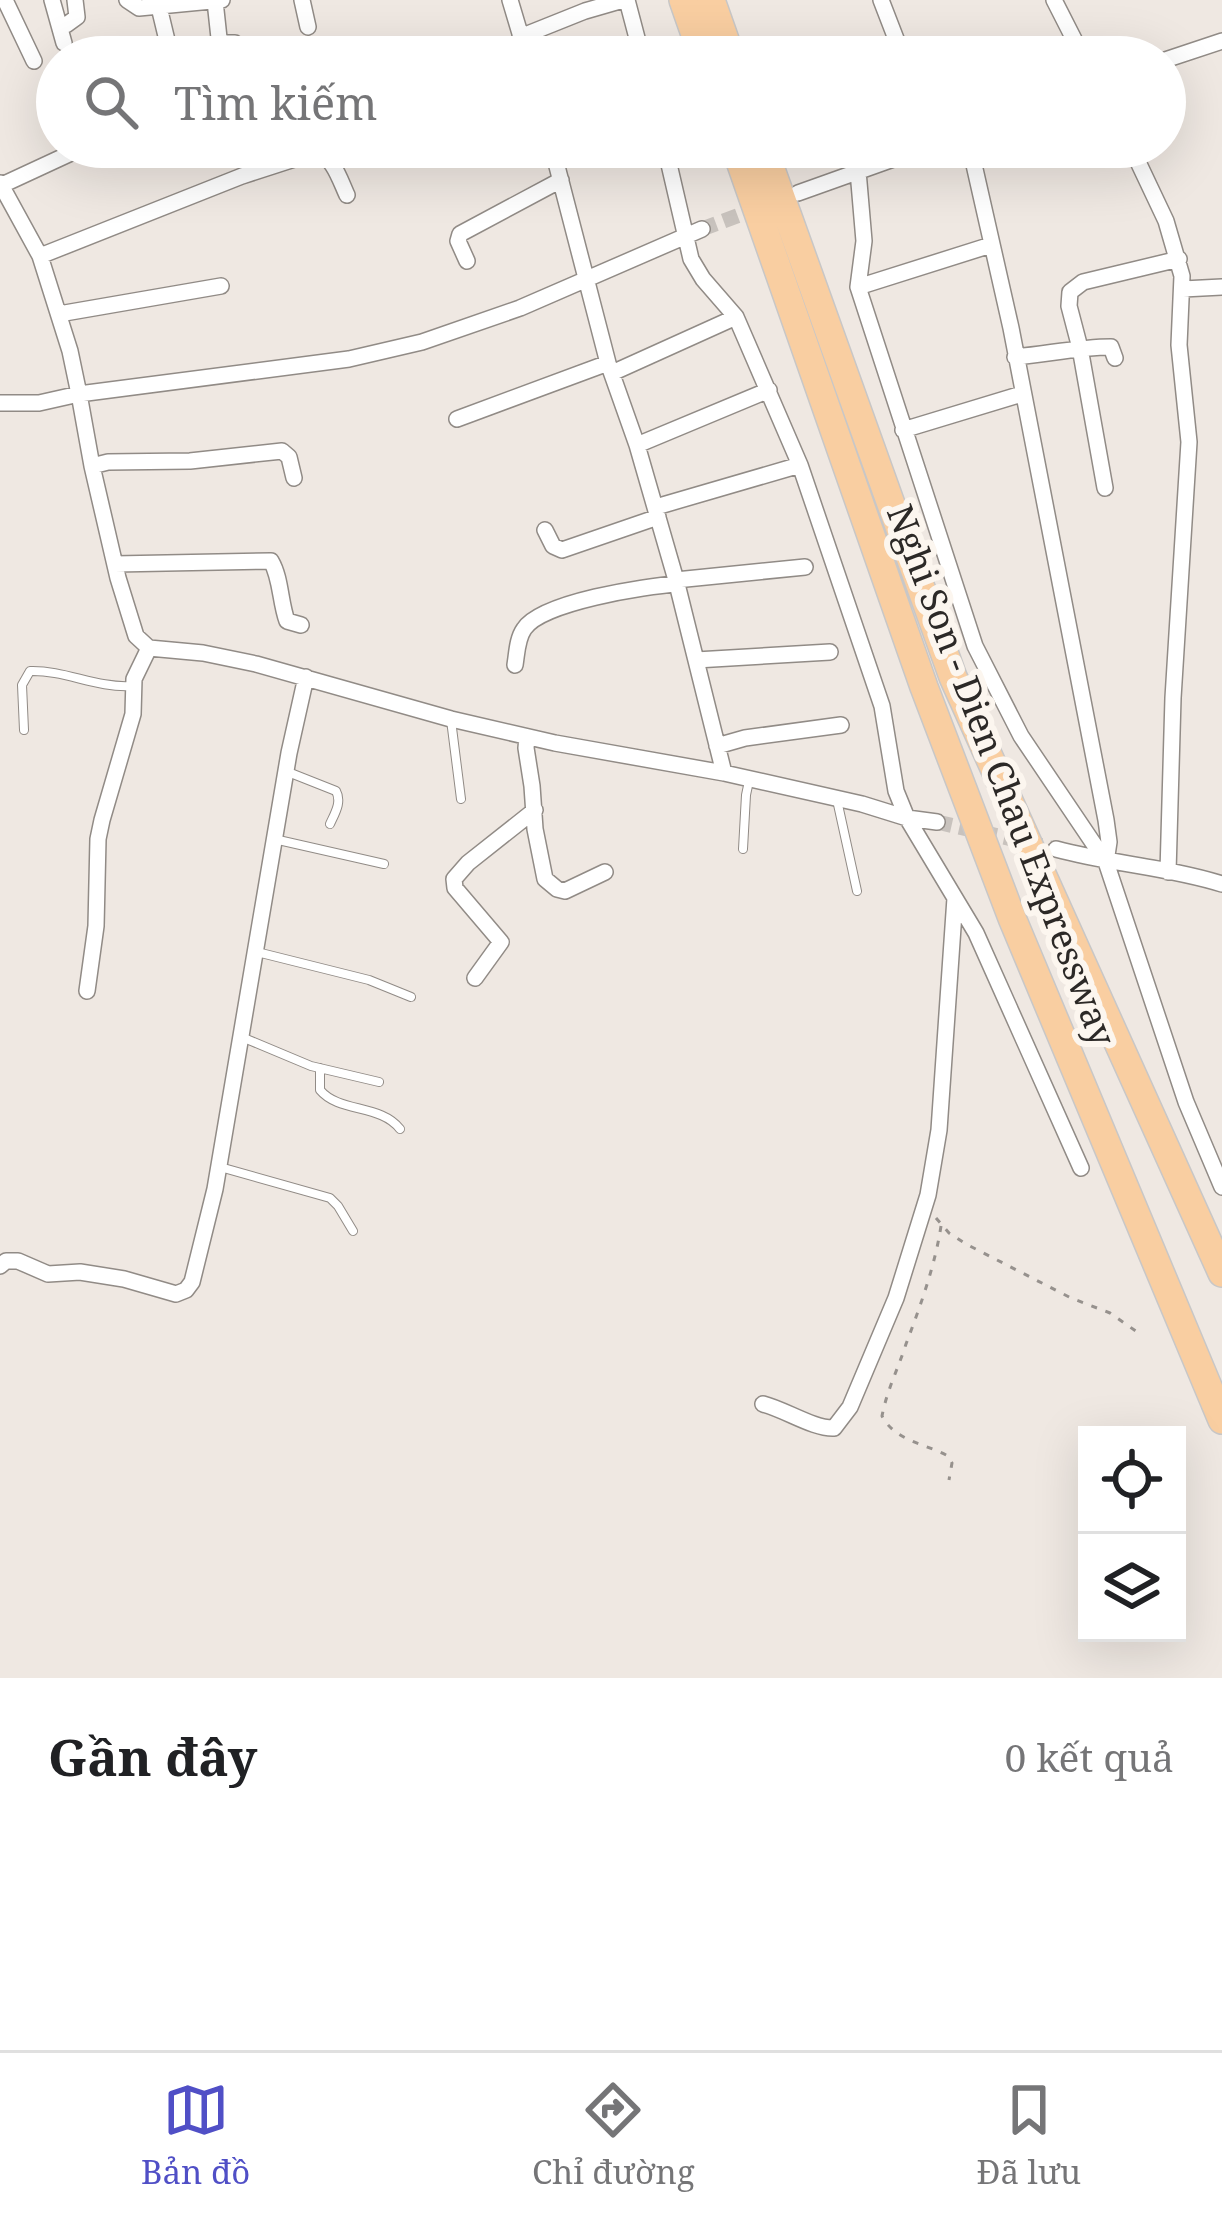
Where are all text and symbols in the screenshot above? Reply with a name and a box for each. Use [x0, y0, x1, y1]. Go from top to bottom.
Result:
search box [36, 36, 1186, 168]
icon: search [78, 69, 144, 135]
text: Tìm kiếm [174, 72, 378, 133]
street label: Nghi Son - Dien Chau Expressway [876, 497, 1128, 1053]
map controls [1078, 1426, 1186, 1642]
button: locate [1078, 1426, 1186, 1534]
button: layers [1078, 1534, 1186, 1642]
text: Gần đây [48, 1721, 257, 1791]
text: 0 kết quả [1005, 1730, 1174, 1783]
tab: Bản đồ [141, 2077, 250, 2194]
tab: Chỉ đường [532, 2077, 695, 2194]
tab: Đã lưu [976, 2077, 1081, 2194]

